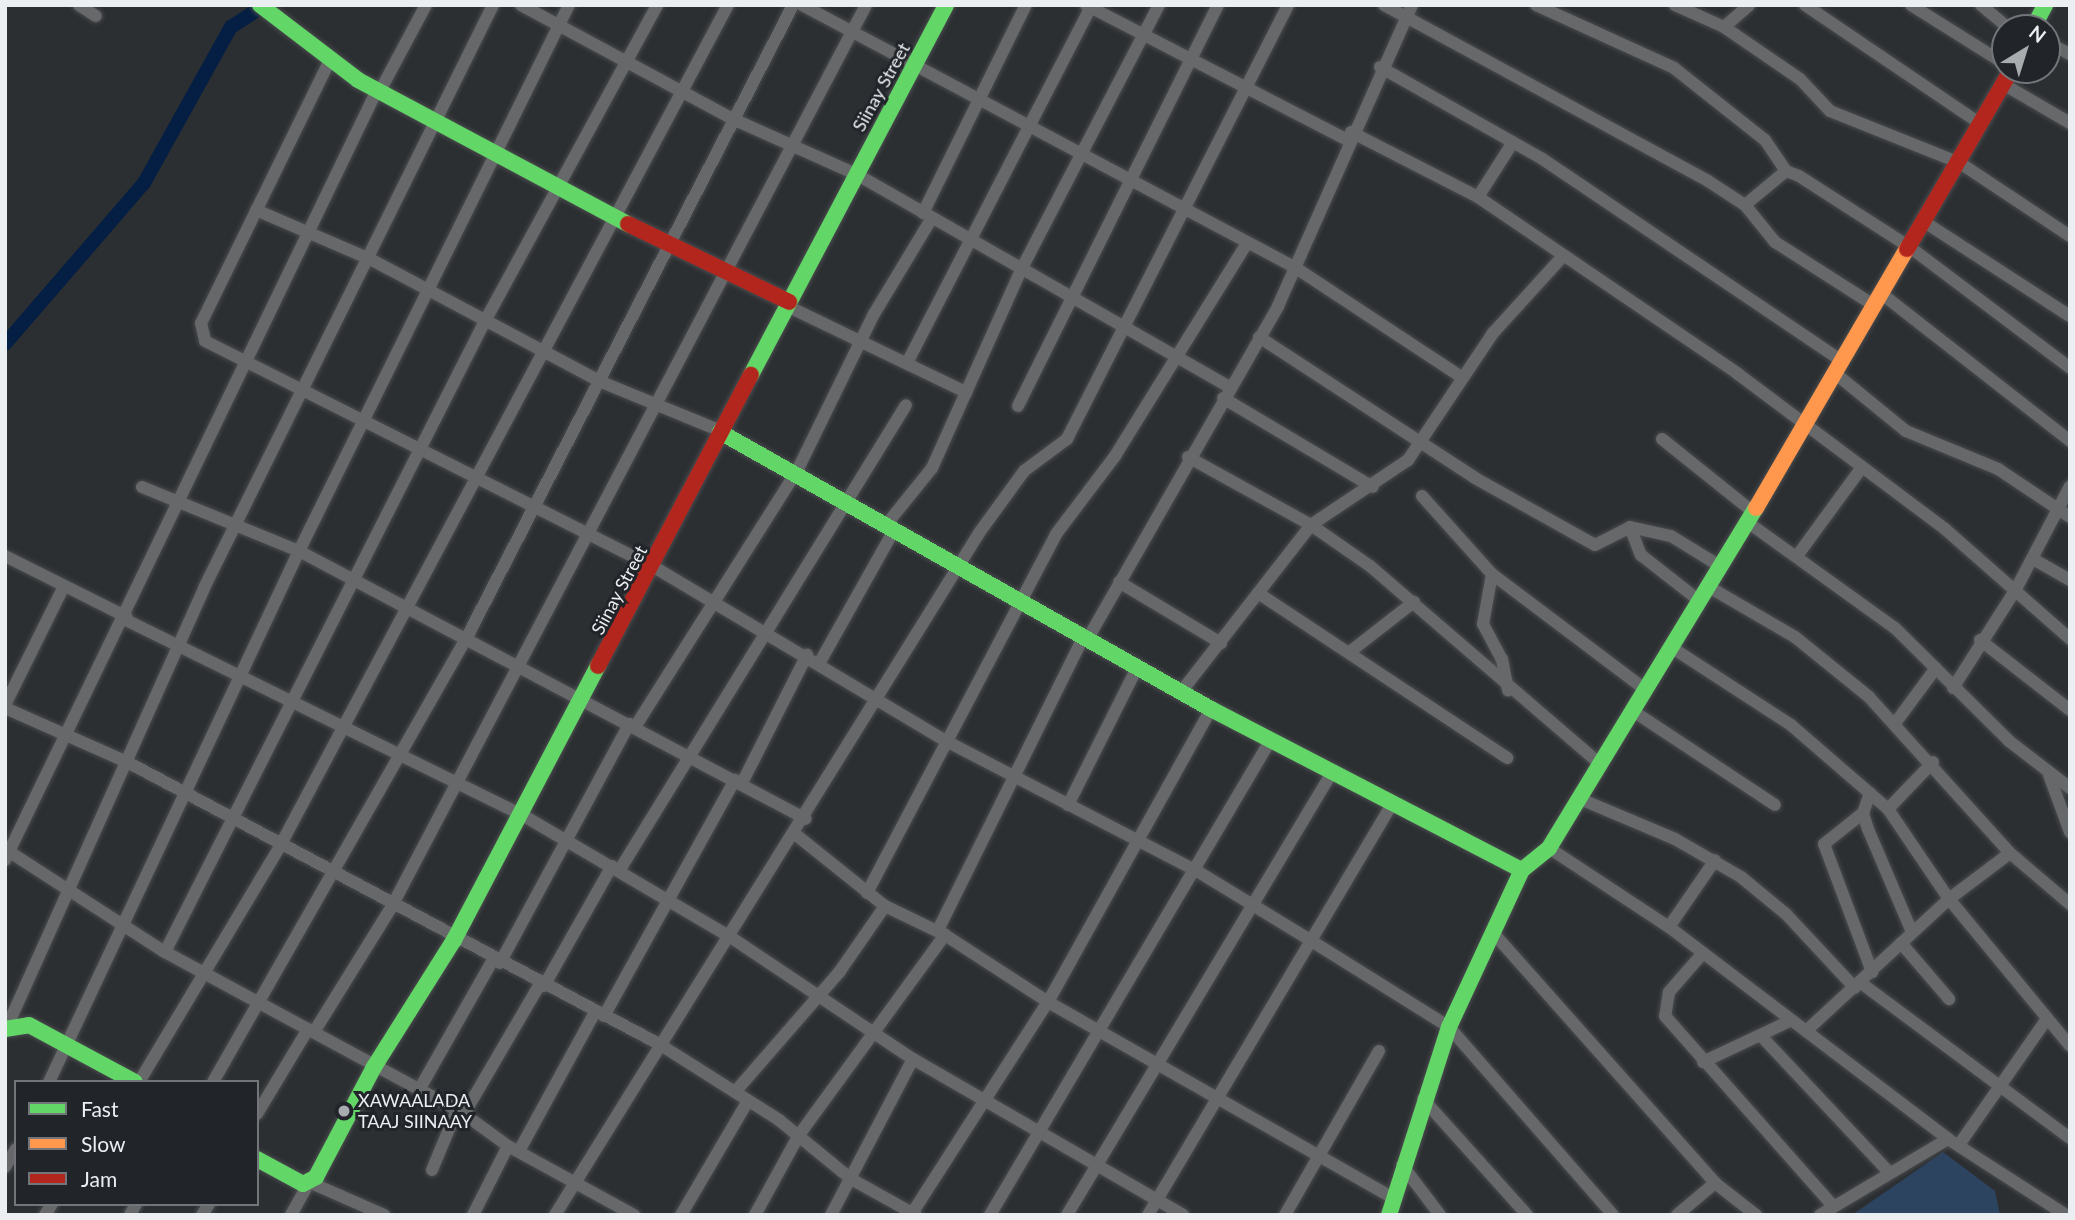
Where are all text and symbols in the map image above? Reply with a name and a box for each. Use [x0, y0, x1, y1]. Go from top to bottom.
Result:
north arrow [1991, 14, 2061, 84]
text: N [2025, 20, 2051, 47]
street label: Siinay Street [848, 39, 914, 135]
street label: Siinay Street [586, 541, 652, 639]
legend [14, 1080, 259, 1206]
place label: XAWAALADA TAAJ SIINAAY [358, 1090, 472, 1132]
text: Fast [81, 1096, 118, 1121]
marker: XAWAALADA TAAJ SIINAAY [336, 1103, 352, 1119]
text: Slow [81, 1131, 125, 1156]
text: Jam [81, 1166, 117, 1191]

